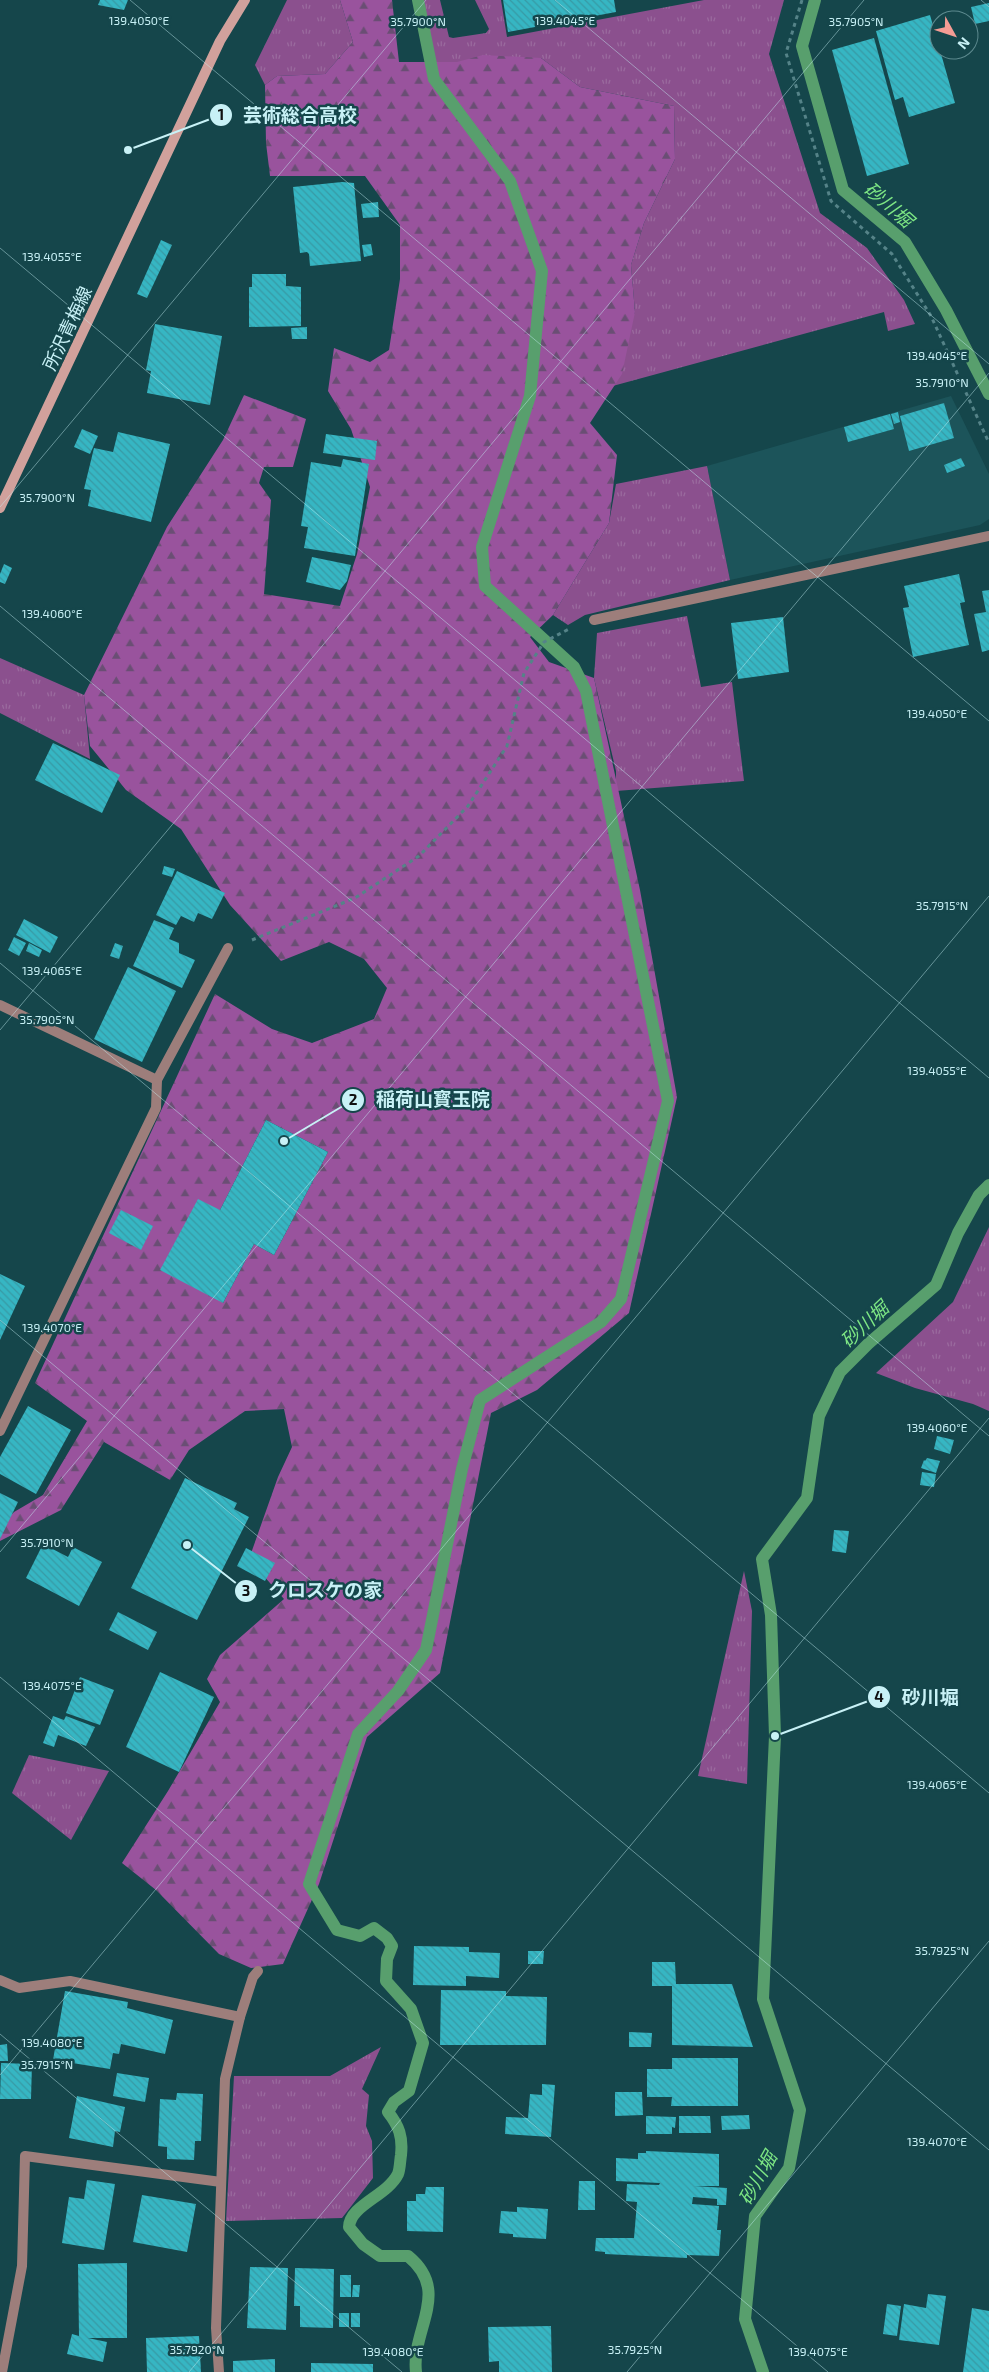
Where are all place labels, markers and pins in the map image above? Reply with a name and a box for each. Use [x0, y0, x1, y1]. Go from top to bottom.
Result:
callout: 芸術総合高校 [208, 98, 367, 132]
callout: 稲荷山寳玉院 [341, 1083, 500, 1117]
callout: クロスケの家 [233, 1574, 392, 1608]
callout: 砂川堀 [867, 1680, 969, 1714]

